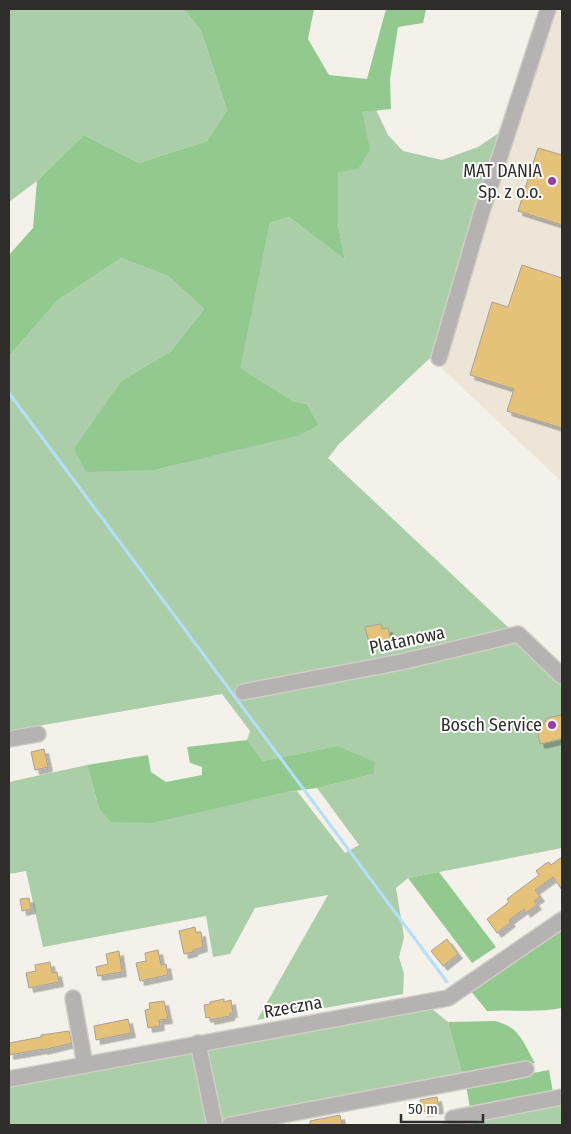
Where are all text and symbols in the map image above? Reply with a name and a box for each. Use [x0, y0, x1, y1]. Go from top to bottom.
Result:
place label: MAT DANIA Sp. z o.o. [463, 160, 543, 203]
marker: MAT DANIA Sp. z o.o. [546, 175, 558, 187]
street label: Platanowa [367, 621, 447, 659]
place label: Bosch Service [441, 714, 542, 736]
marker: Bosch Service [546, 719, 558, 731]
street label: Rzeczna [262, 991, 324, 1023]
scale bar [401, 1092, 484, 1124]
text: 50 m [408, 1100, 438, 1118]

